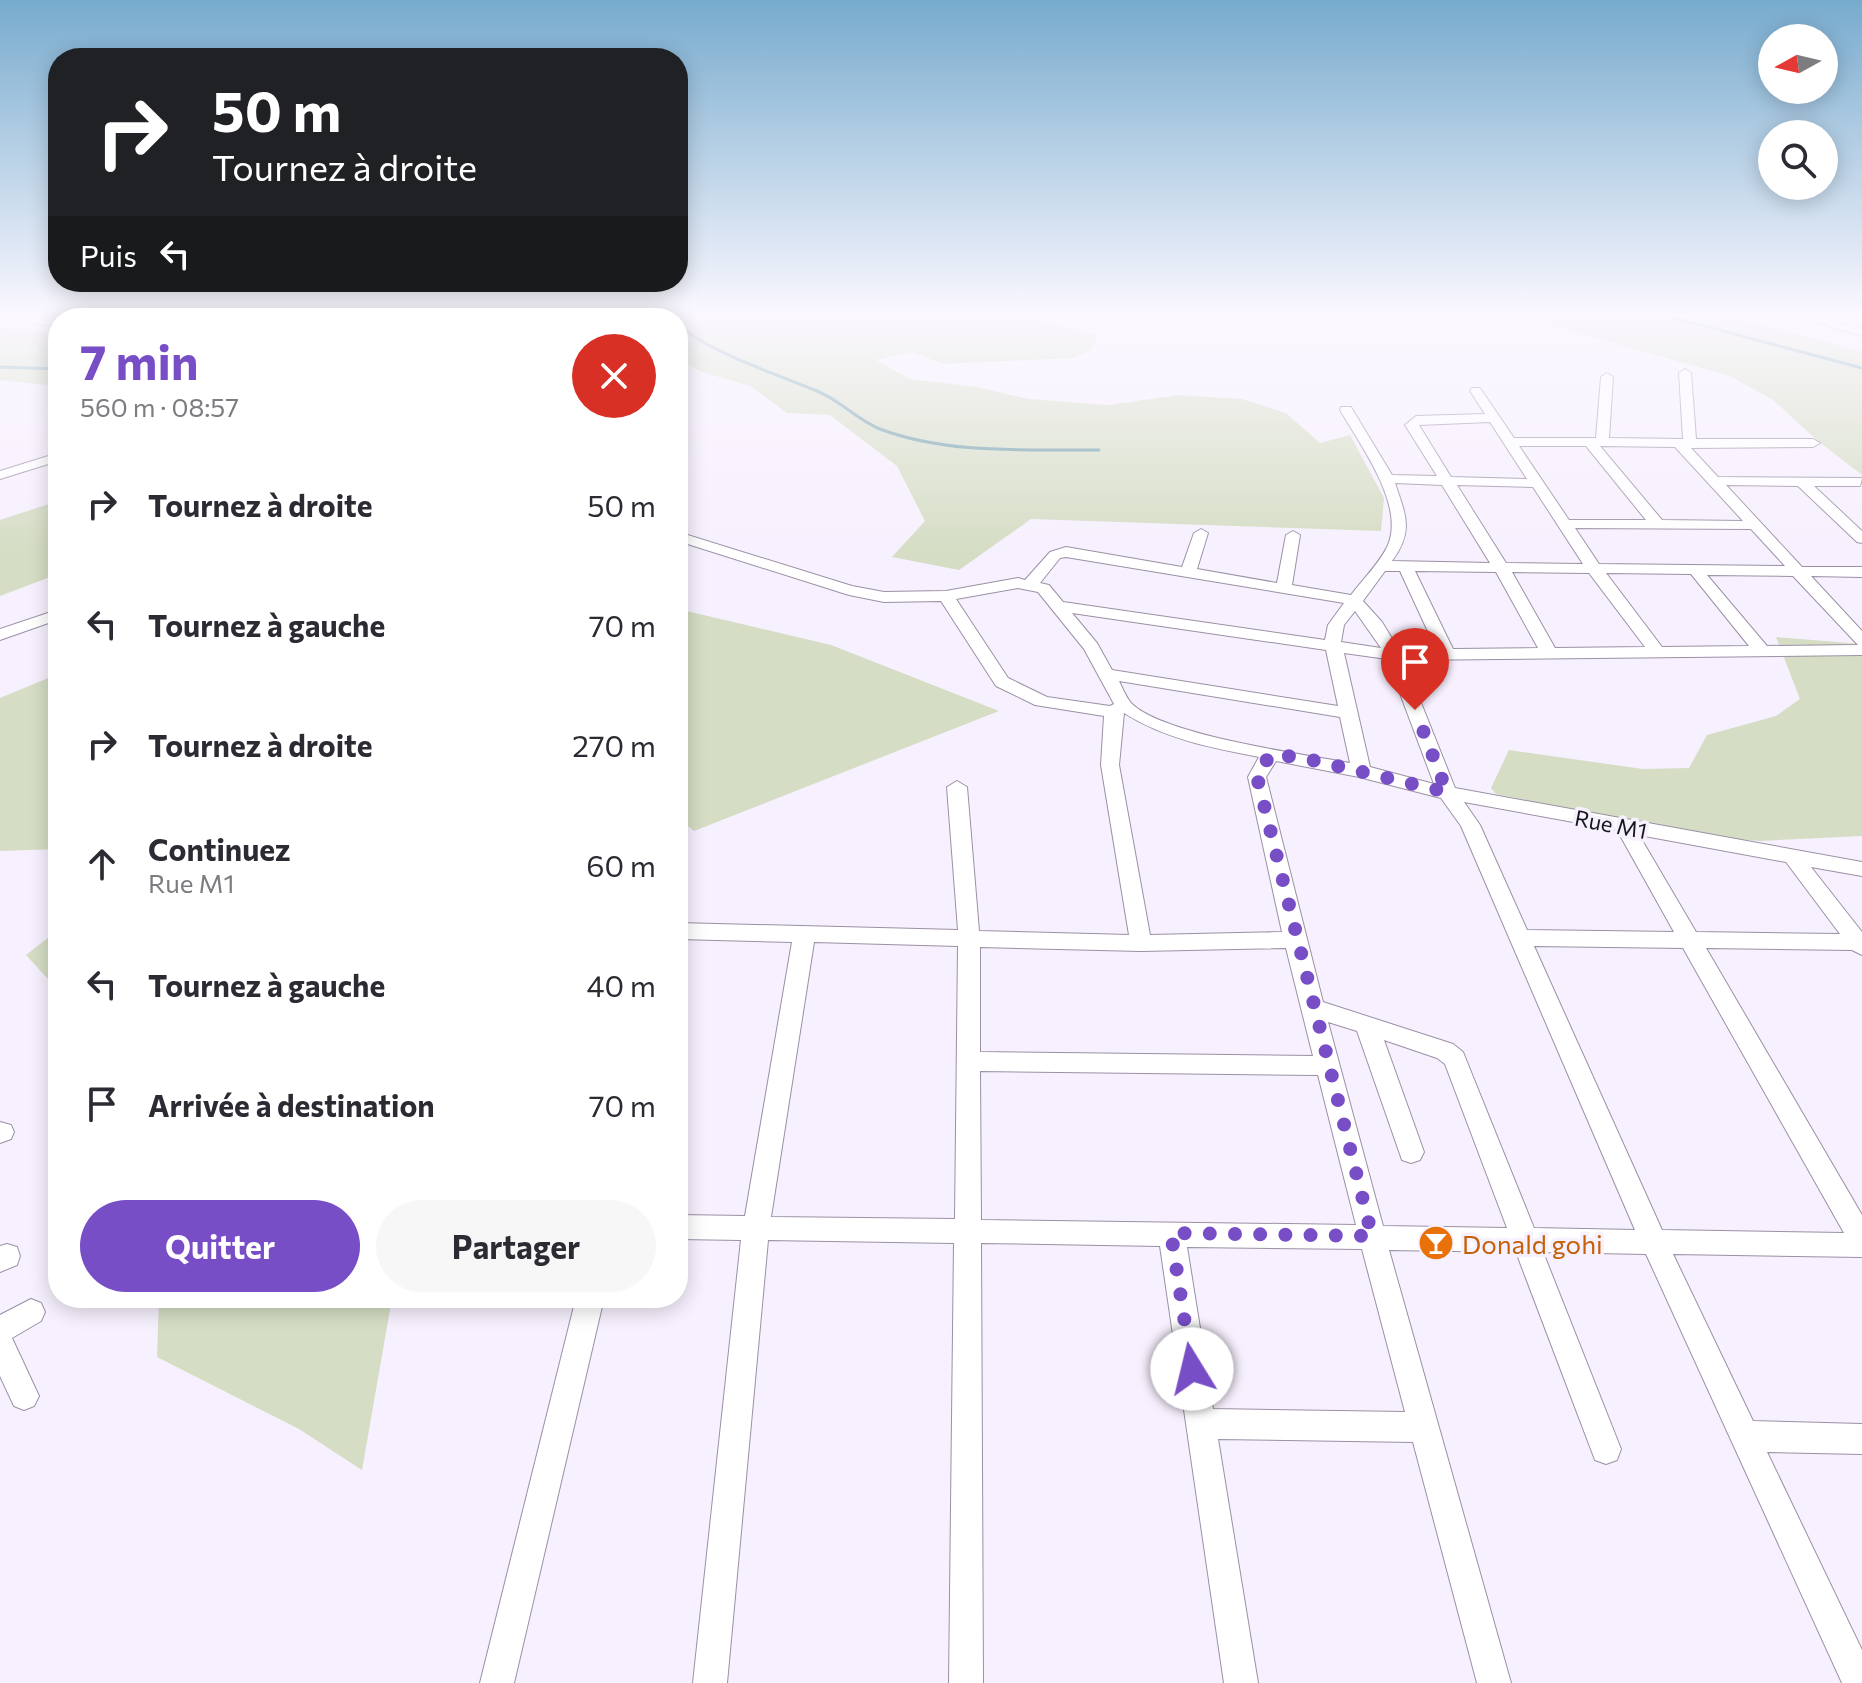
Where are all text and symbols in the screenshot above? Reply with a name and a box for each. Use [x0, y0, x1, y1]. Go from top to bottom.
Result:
north arrow [1758, 24, 1838, 104]
map controls [1758, 24, 1838, 200]
text: 50 m [212, 75, 341, 144]
icon: right [80, 80, 184, 184]
button: search [1758, 120, 1838, 200]
text: Tournez à droite [212, 144, 477, 188]
icon: left [153, 232, 197, 276]
text: Puis [80, 236, 137, 273]
text: 7 min [80, 331, 199, 390]
button: close [572, 334, 656, 418]
text: 560 m · 08:57 [80, 391, 239, 422]
icon: right [80, 482, 124, 526]
text: Tournez à droite [148, 486, 372, 523]
text: 50 m [587, 486, 656, 523]
icon: left [80, 602, 124, 646]
text: Tournez à gauche [148, 606, 385, 643]
text: 70 m [589, 606, 656, 643]
pin [1381, 628, 1449, 710]
icon: arrive [1393, 640, 1437, 684]
icon: right [80, 722, 124, 766]
text: Tournez à droite [148, 726, 372, 763]
text: 270 m [572, 726, 656, 763]
street label: Rue M1 [1572, 804, 1650, 844]
text: Continuez [148, 830, 291, 867]
icon: ahead [80, 842, 124, 886]
text: 60 m [586, 846, 656, 883]
text: Rue M1 [148, 867, 235, 898]
icon: left [80, 962, 124, 1006]
text: Tournez à gauche [148, 966, 385, 1003]
text: 40 m [587, 966, 656, 1003]
icon: arrive [80, 1082, 124, 1126]
text: Arrivée à destination [148, 1086, 435, 1123]
text: 70 m [589, 1086, 656, 1123]
button: Quitter [80, 1200, 360, 1292]
button: Partager [376, 1200, 656, 1292]
bar icon: Donald gohi [1417, 1224, 1455, 1262]
place label: Donald gohi [1462, 1228, 1603, 1259]
position arrow [1150, 1327, 1234, 1411]

